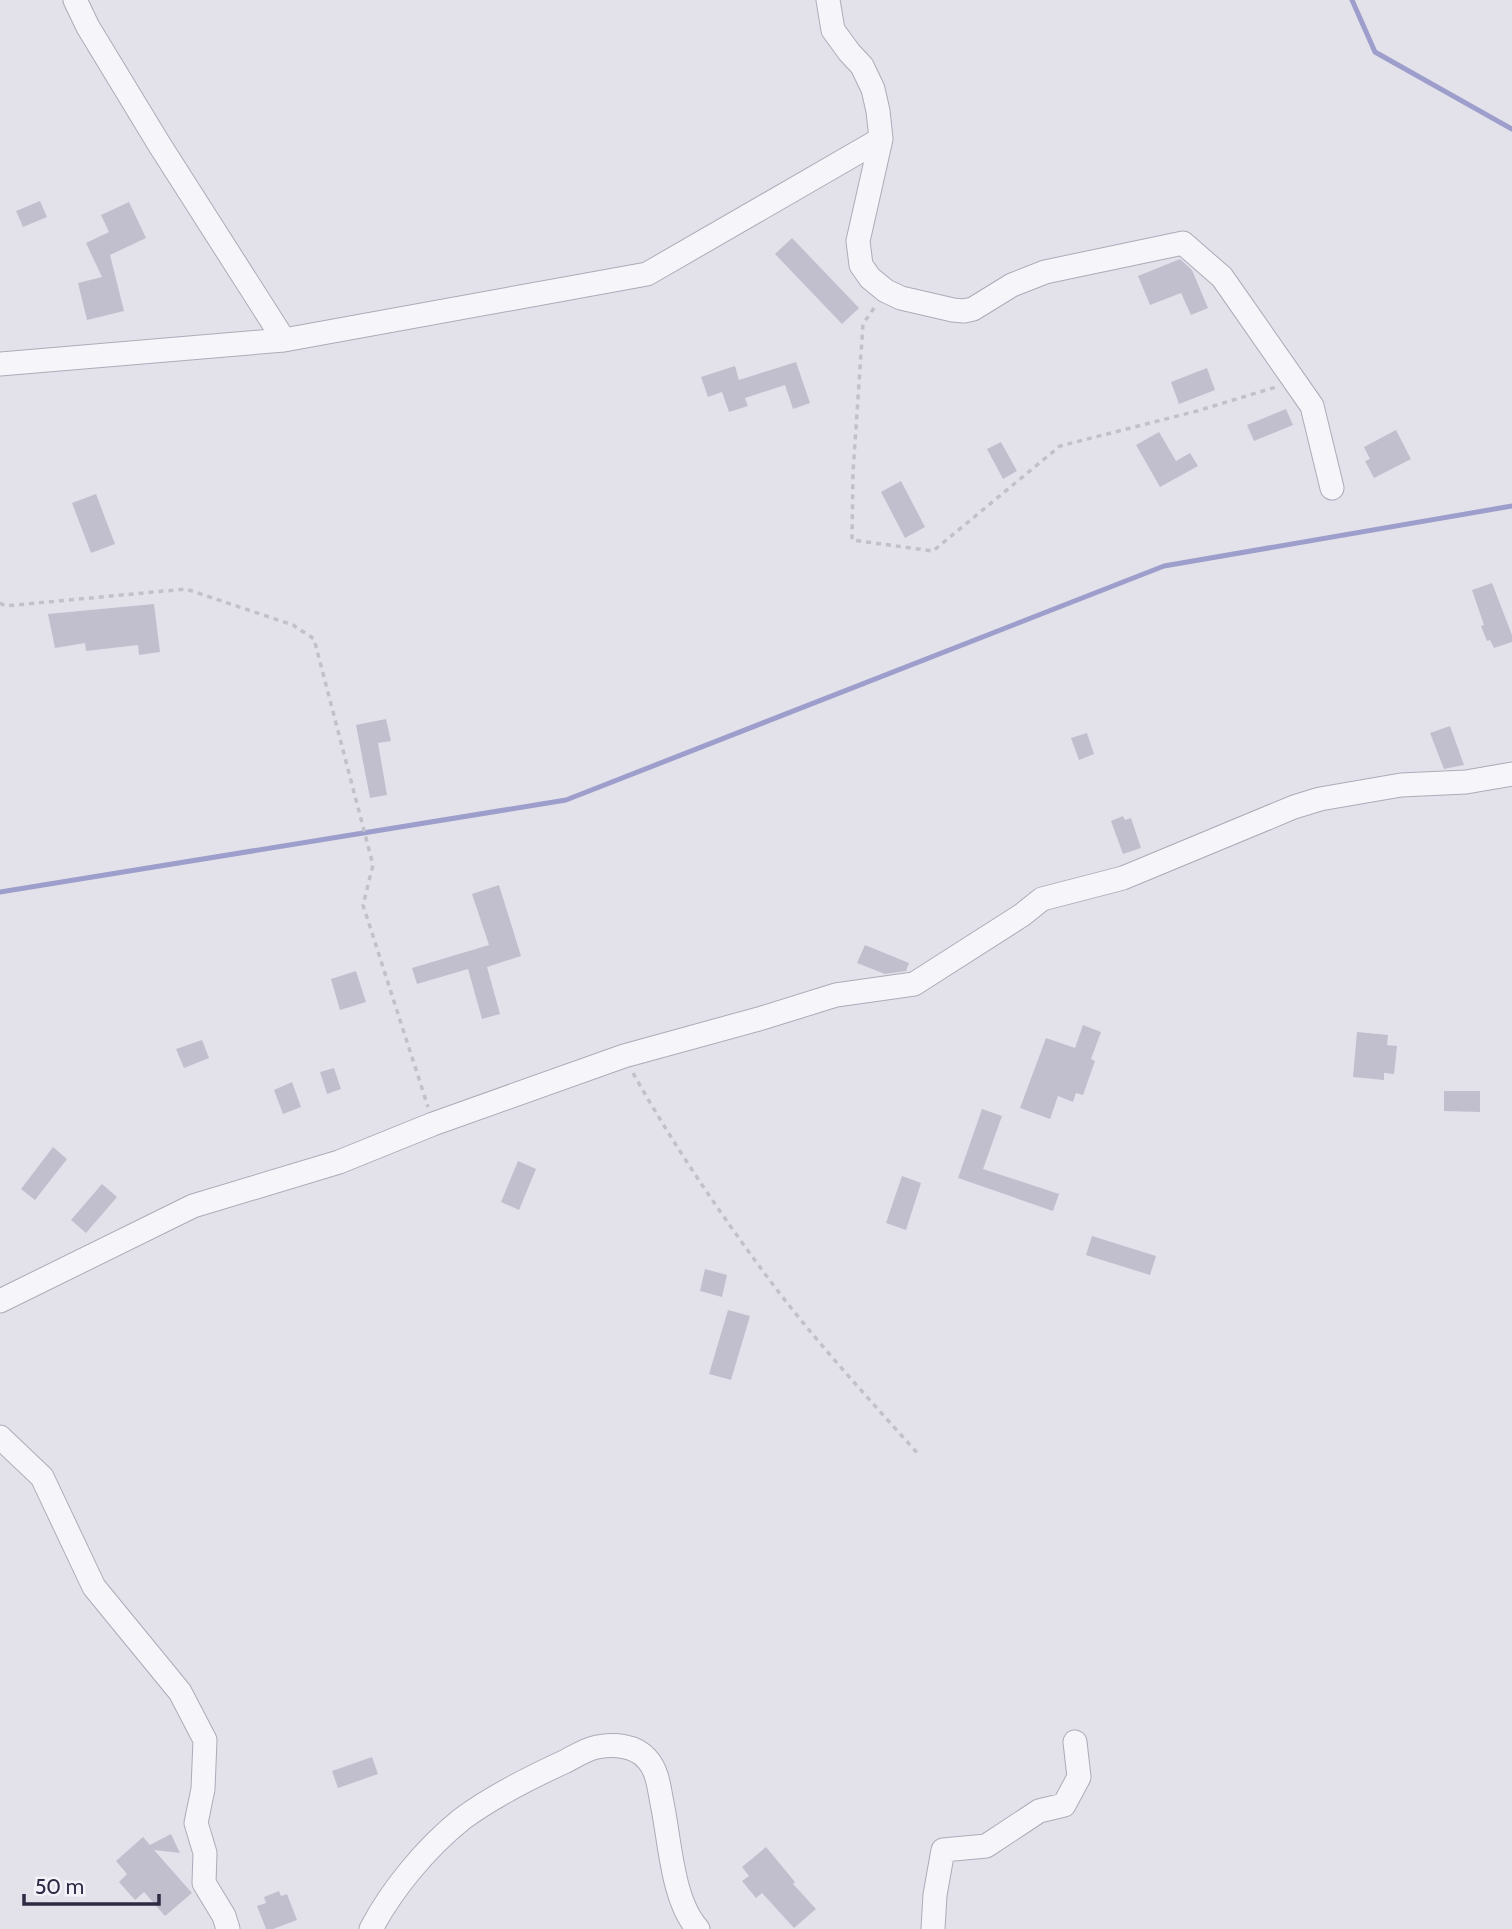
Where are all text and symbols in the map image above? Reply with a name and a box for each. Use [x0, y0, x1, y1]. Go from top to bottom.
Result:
scale bar [24, 1862, 159, 1906]
text: 50 m [35, 1874, 84, 1899]

